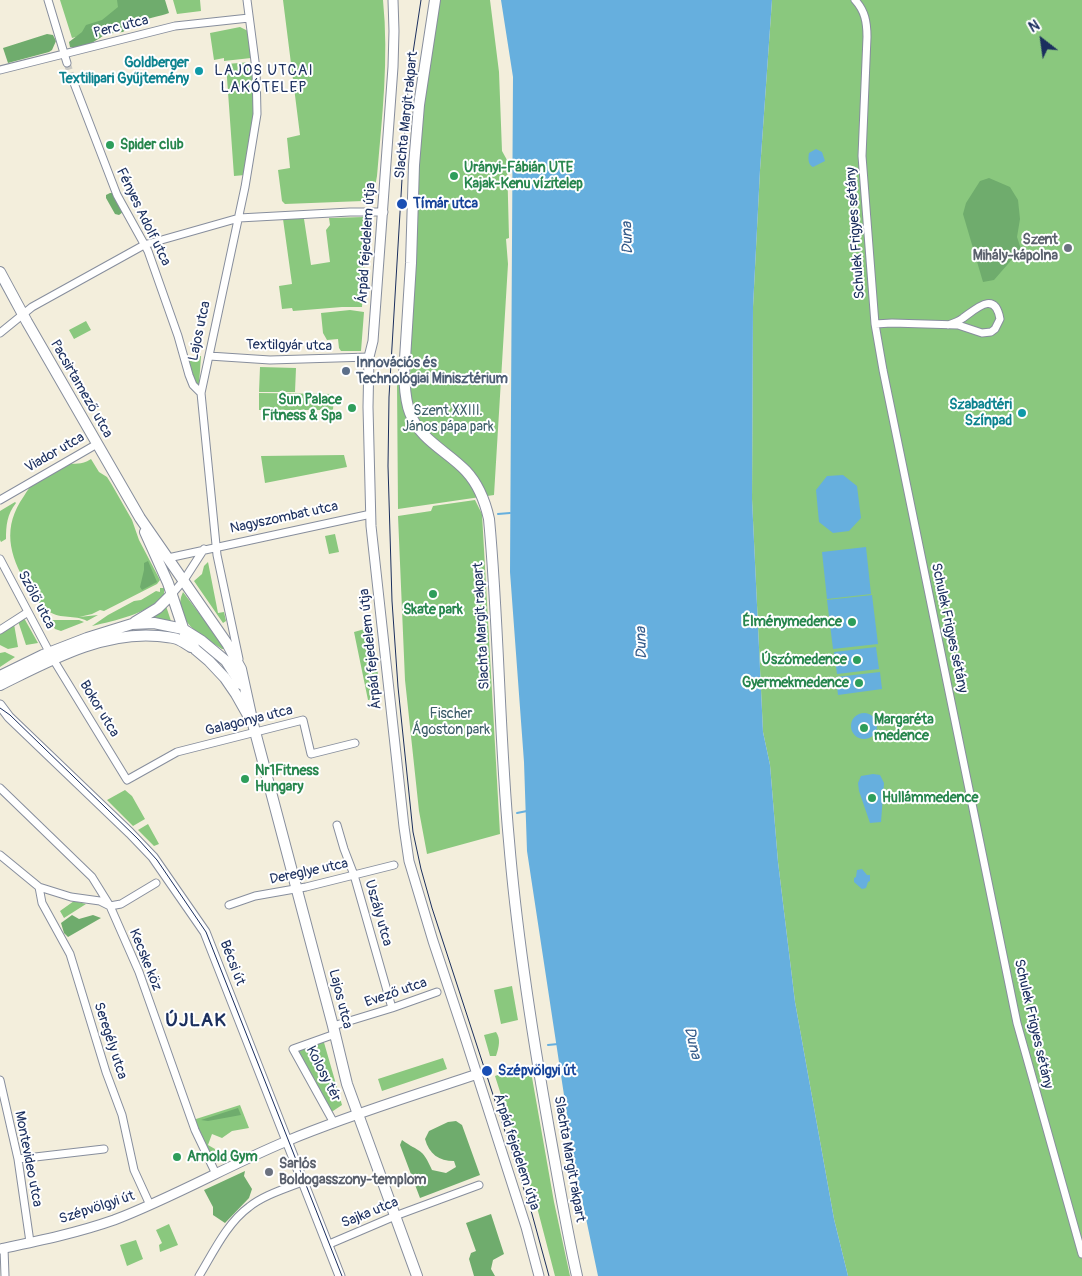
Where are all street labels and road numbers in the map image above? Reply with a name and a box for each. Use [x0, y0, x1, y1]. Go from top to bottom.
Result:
street label: Perc utca [92, 12, 150, 42]
street label: Slachta Margit rakpart [392, 51, 422, 179]
street label: Fényes Adolf utca [112, 165, 174, 269]
street label: Schulek Frigyes sétány [843, 166, 869, 300]
street label: Árpád fejedelem útja [354, 182, 380, 304]
street label: Lajos utca [185, 300, 215, 362]
street label: Pacsirtamező utca [46, 337, 116, 441]
street label: Textilgyár utca [246, 337, 332, 355]
street label: Viador utca [22, 429, 88, 477]
street label: Nagyszombat utca [228, 498, 340, 538]
street label: Schulek Frigyes sétány [927, 561, 971, 695]
street label: Slachta Margit rakpart [470, 562, 494, 690]
street label: Szőlő utca [14, 568, 58, 632]
street label: Árpád fejedelem útja [356, 588, 386, 710]
street label: Bokor utca [76, 678, 122, 740]
street label: Galagonya utca [204, 702, 294, 740]
street label: Dereglye utca [268, 855, 350, 889]
street label: Uszály utca [361, 878, 395, 948]
street label: Kecske köz [125, 927, 165, 993]
street label: Bécsi út [216, 938, 248, 988]
street label: Schulek Frigyes sétány [1010, 958, 1056, 1090]
street label: Lajos utca [325, 967, 355, 1031]
street label: Evező utca [363, 975, 429, 1011]
street label: Seregély utca [90, 1000, 130, 1082]
street label: Kolosy tér [302, 1043, 344, 1105]
street label: Árpád fejedelem útja [489, 1092, 543, 1212]
street label: Slachta Margit rakpart [550, 1095, 588, 1223]
street label: Montevideo utca [10, 1110, 46, 1208]
street label: Szépvölgyi út [57, 1188, 137, 1228]
street label: Sajka utca [339, 1194, 401, 1232]

